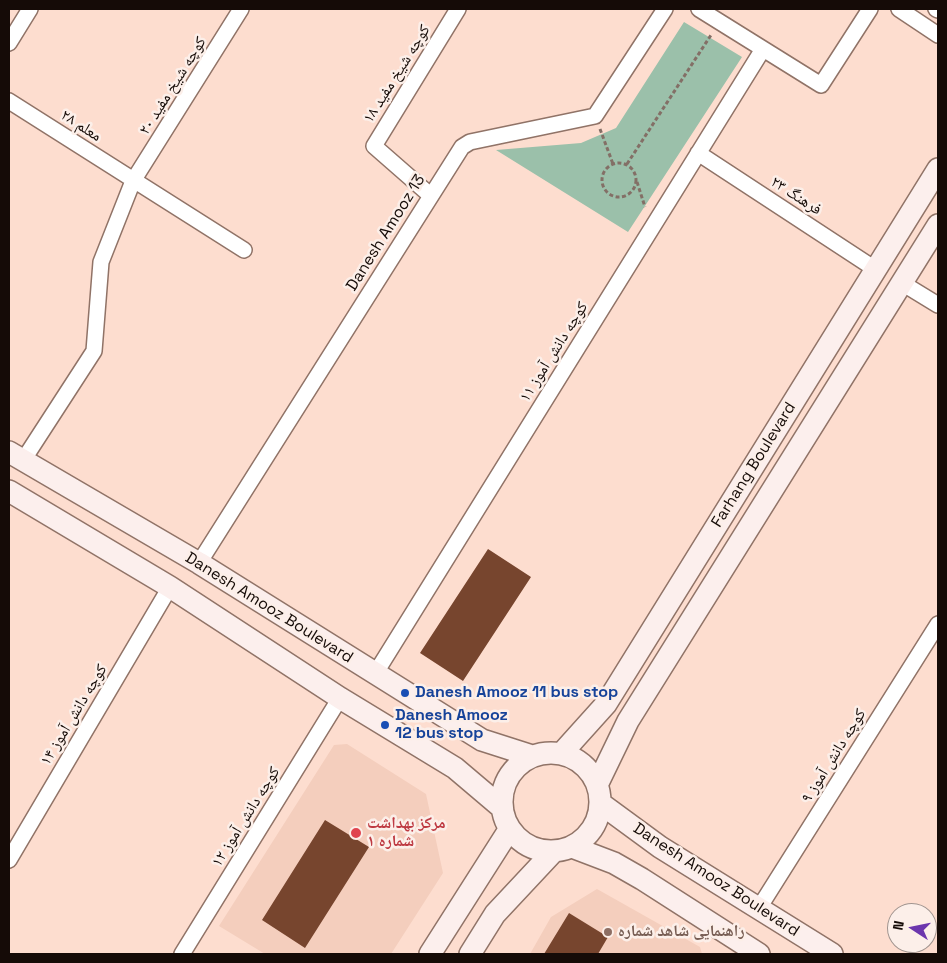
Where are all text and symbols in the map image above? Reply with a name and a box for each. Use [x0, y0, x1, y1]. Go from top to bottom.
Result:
street label: کوچه شیخ مفید ۱۸ [359, 21, 435, 127]
street label: کوچه شیخ مفید ۲۰ [135, 33, 211, 139]
street label: معلم ۲۸ [57, 106, 105, 146]
street label: Danesh Amooz 13 [342, 171, 430, 295]
street label: فرهنگ ۲۳ [767, 172, 825, 220]
street label: کوچه دانش آموز ۱۱ [516, 299, 592, 405]
street label: Farhang Boulevard [708, 399, 800, 531]
street label: Danesh Amooz Boulevard [182, 548, 356, 668]
street label: کوچه دانش آموز ۱۴ [36, 661, 112, 769]
place label: Danesh Amooz 11 bus stop [415, 683, 618, 703]
marker: Danesh Amooz 11 bus stop [399, 687, 411, 699]
place label: Danesh Amooz 12 bus stop [395, 706, 508, 744]
street label: کوچه دانش آموز ۹ [798, 706, 870, 806]
marker: Danesh Amooz 12 bus stop [379, 719, 391, 731]
street label: کوچه دانش آموز ۱۲ [208, 764, 284, 870]
place label: مرکز بهداشت شماره ۱ [367, 814, 446, 852]
street label: Danesh Amooz Boulevard [629, 819, 803, 941]
marker: مرکز بهداشت شماره ۱ [349, 826, 363, 840]
north arrow [887, 903, 937, 953]
text: N [889, 919, 908, 932]
place label: راهنمایی شاهد شماره [618, 922, 744, 942]
marker: راهنمایی شاهد شماره [602, 926, 614, 938]

